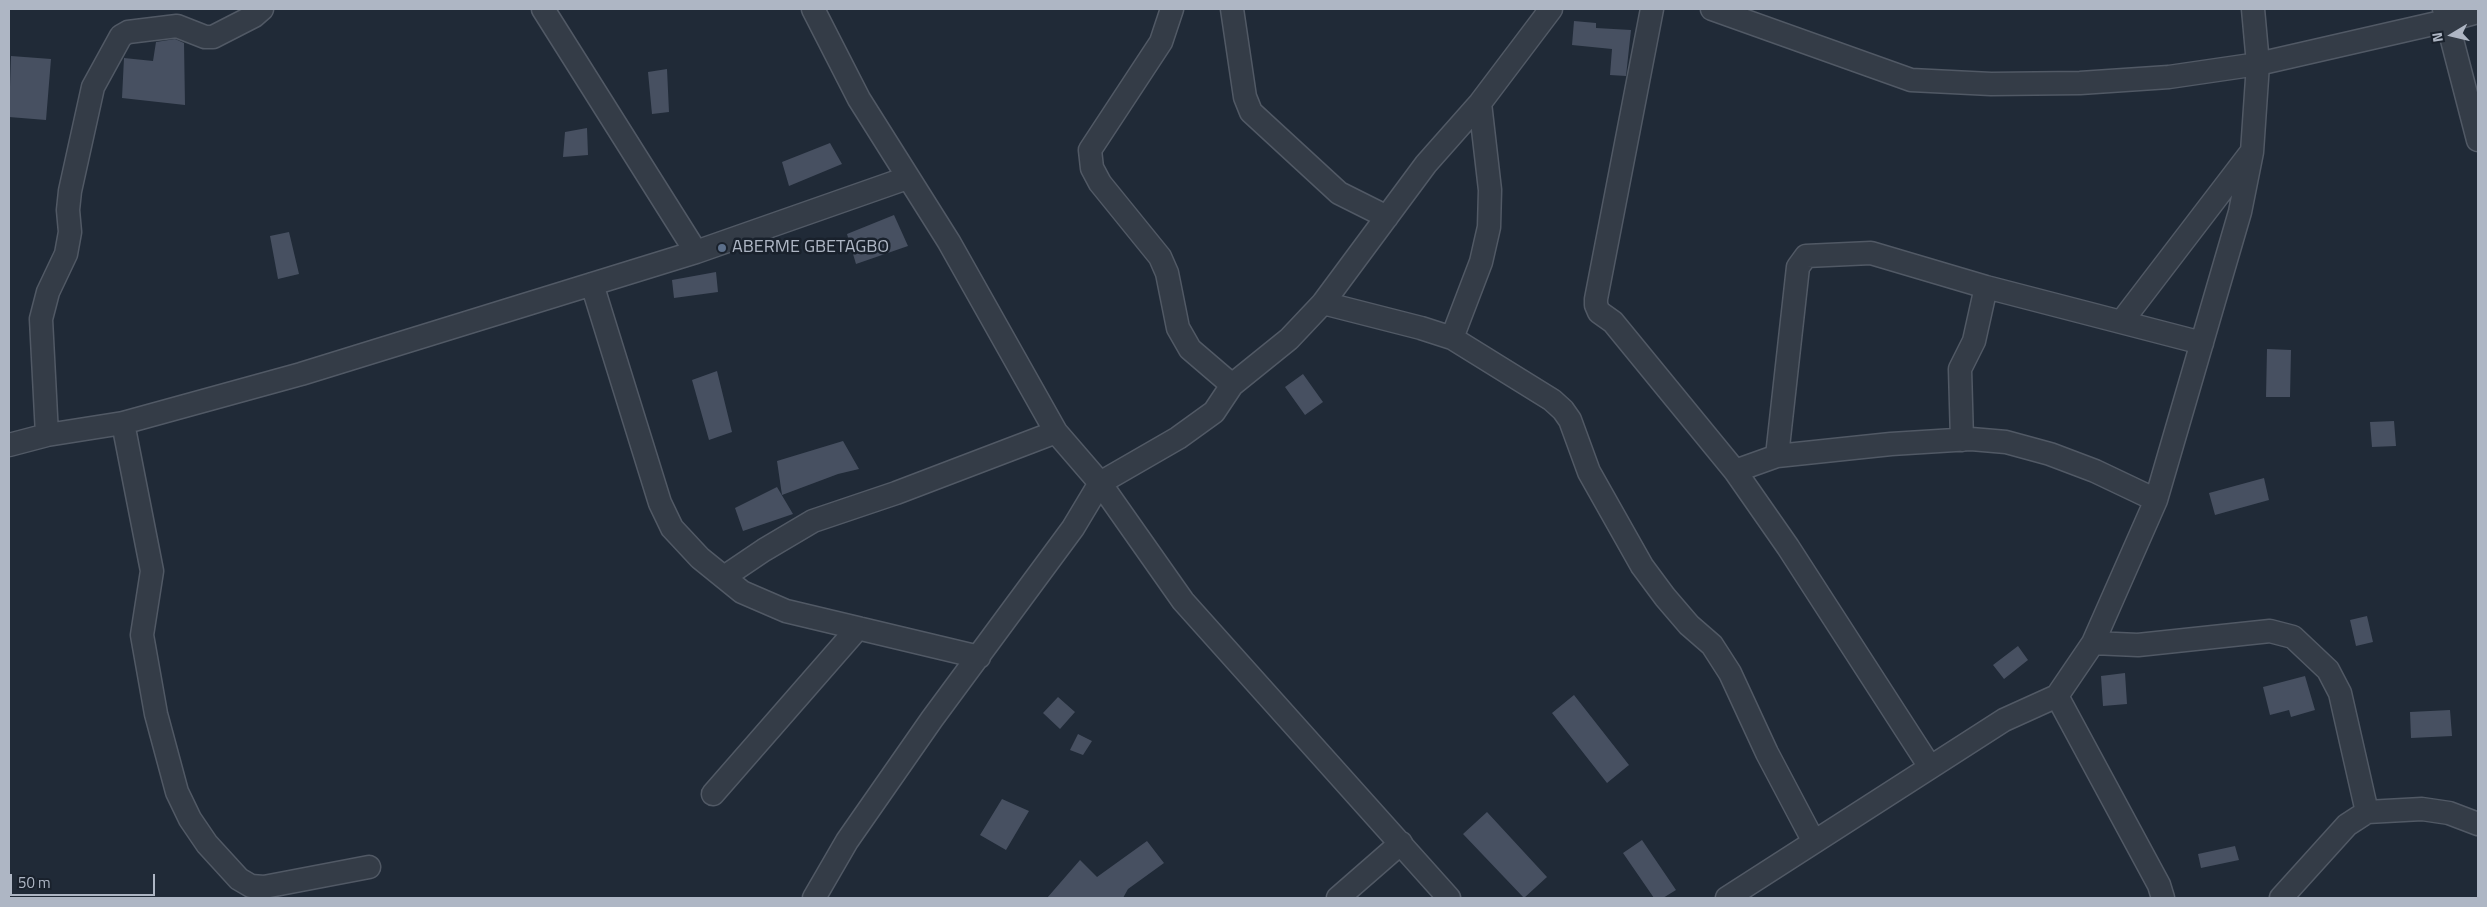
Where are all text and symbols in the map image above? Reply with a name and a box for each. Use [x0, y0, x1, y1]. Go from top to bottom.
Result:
north arrow [2427, 10, 2477, 60]
text: N [2426, 31, 2448, 44]
place label: ABERME GBETAGBO [732, 237, 889, 259]
marker: ABERME GBETAGBO [716, 242, 728, 254]
scale bar [12, 864, 158, 896]
text: 50 m [18, 871, 51, 894]

